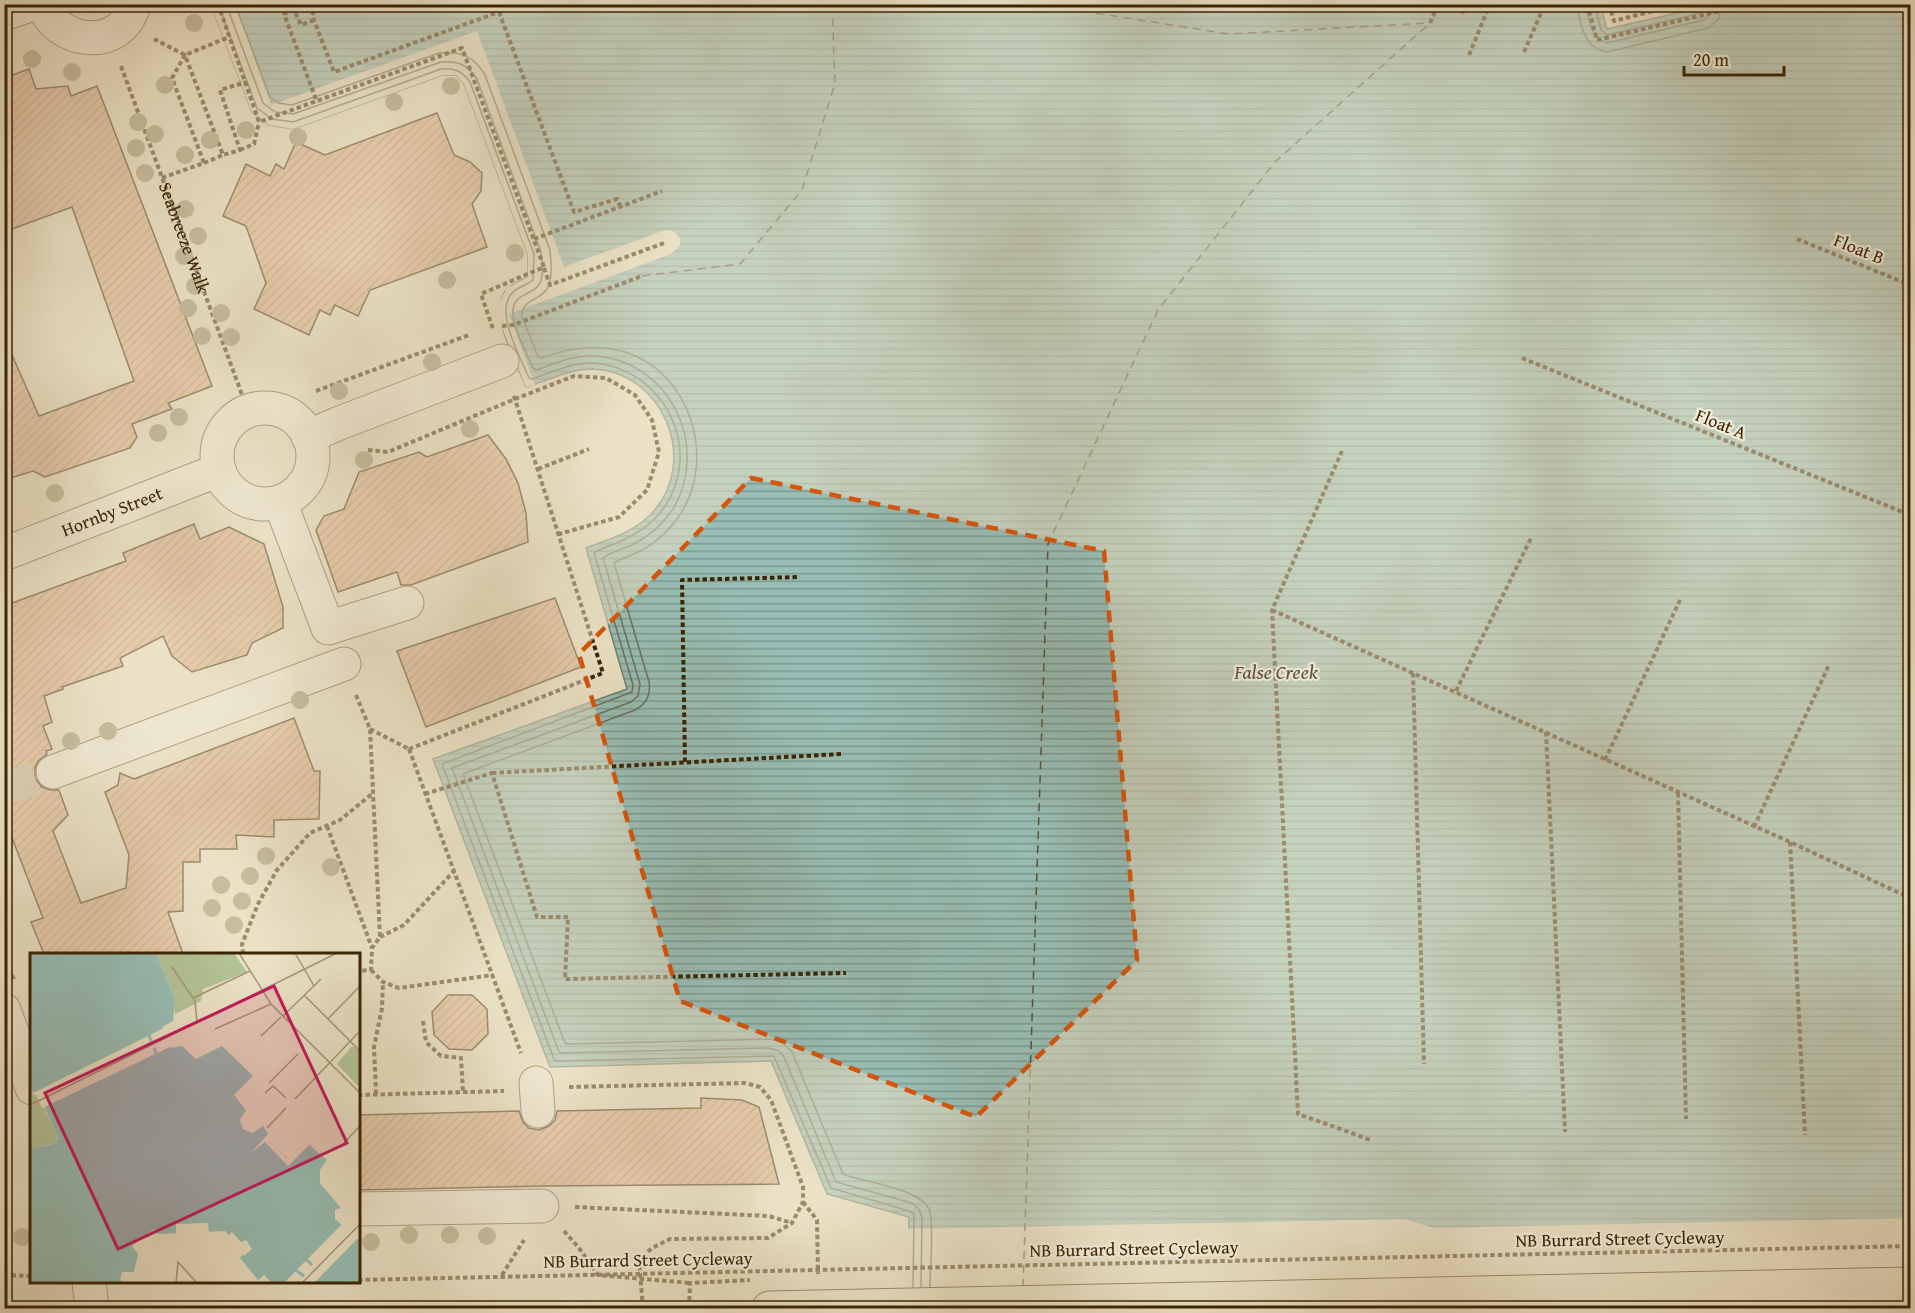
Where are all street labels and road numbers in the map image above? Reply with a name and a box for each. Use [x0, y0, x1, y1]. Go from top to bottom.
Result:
street label: Seabreeze Walk [152, 178, 218, 298]
street label: Float B [1830, 226, 1888, 271]
street label: Float A [1692, 401, 1751, 446]
street label: Hornby Street [57, 479, 167, 543]
street label: NB Burrard Street Cycleway [1515, 1223, 1725, 1254]
street label: NB Burrard Street Cycleway [1029, 1233, 1239, 1264]
street label: NB Burrard Street Cycleway [543, 1244, 753, 1275]

